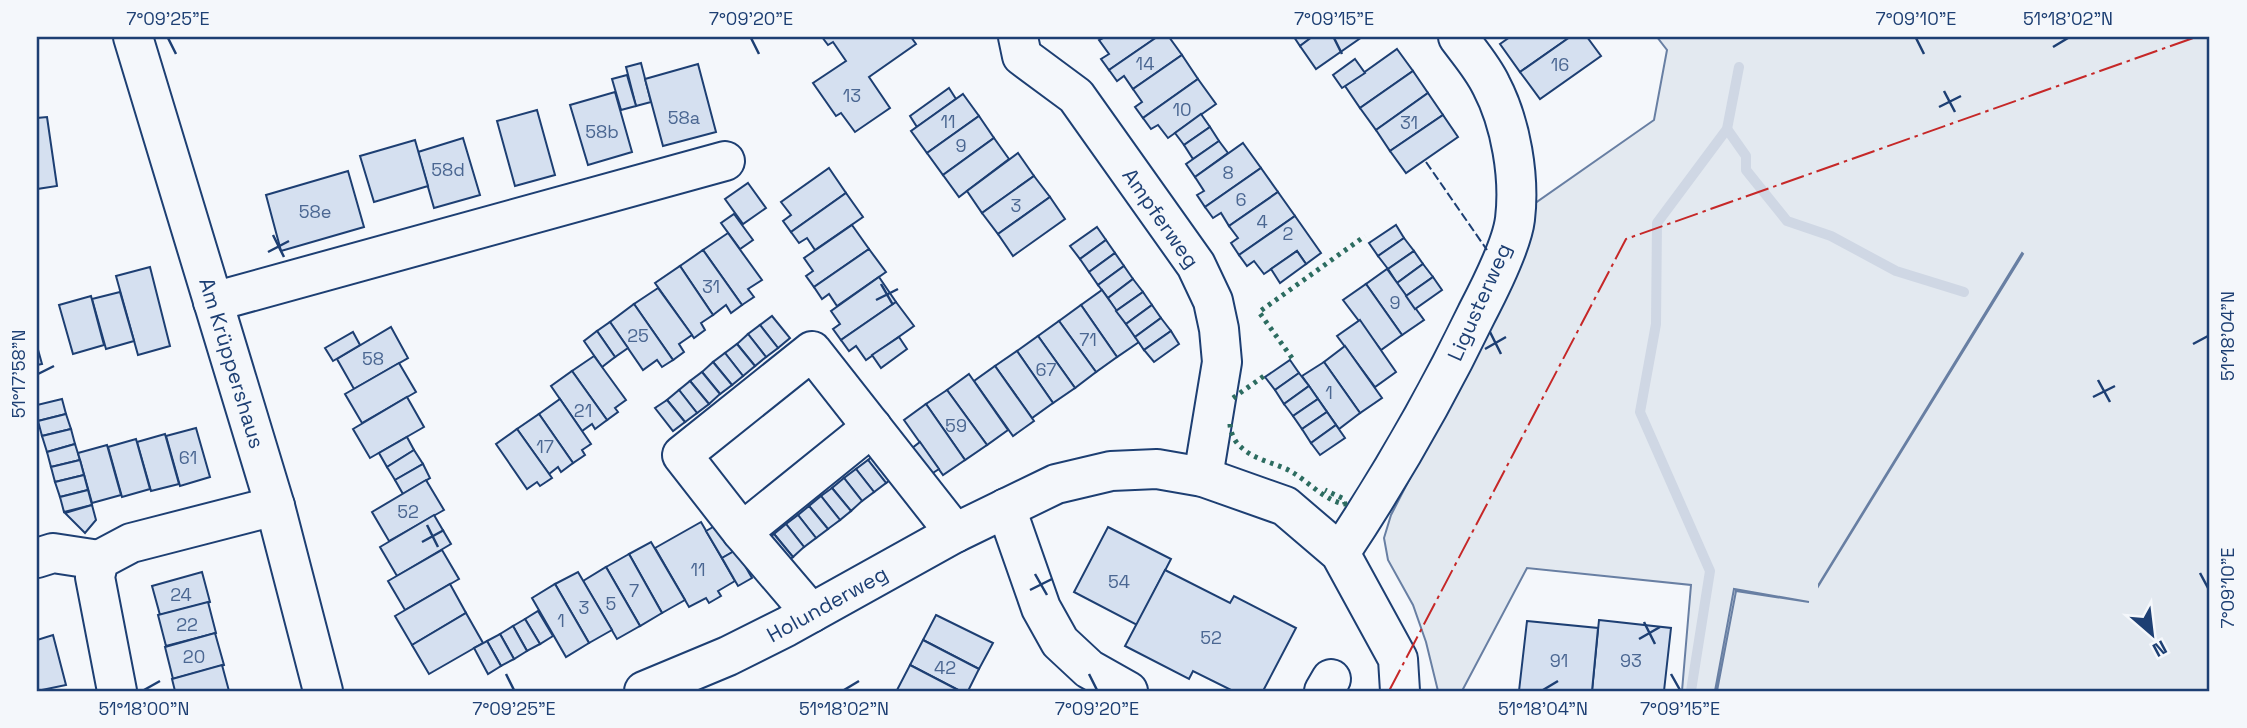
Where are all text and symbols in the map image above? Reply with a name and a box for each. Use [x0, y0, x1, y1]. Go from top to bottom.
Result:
text: 7°09'25"E [126, 7, 210, 30]
text: 7°09'20"E [709, 7, 793, 30]
text: 7°09'15"E [1294, 7, 1374, 30]
text: 7°09'10"E [1876, 7, 1956, 30]
text: 51°18'02"N [2023, 7, 2113, 30]
house number: 14 [1136, 52, 1154, 75]
house number: 16 [1551, 53, 1569, 76]
house number: 13 [843, 84, 861, 107]
house number: 10 [1172, 98, 1192, 121]
house number: 58a [668, 106, 700, 129]
house number: 11 [940, 110, 956, 133]
house number: 31 [1400, 111, 1418, 134]
house number: 58b [585, 120, 619, 143]
house number: 9 [955, 134, 967, 157]
house number: 58d [431, 158, 465, 181]
house number: 8 [1222, 161, 1234, 184]
street label: Ampferweg [1117, 163, 1205, 273]
house number: 6 [1235, 188, 1247, 211]
house number: 3 [1011, 194, 1021, 217]
house number: 58e [299, 200, 331, 223]
house number: 4 [1256, 210, 1268, 233]
house number: 2 [1283, 222, 1293, 245]
street label: Ligusterweg [1441, 239, 1517, 365]
street label: Am Krüppershaus [193, 274, 271, 452]
house number: 31 [702, 275, 720, 298]
house number: 9 [1389, 291, 1401, 314]
text: 51°18'04"N [2216, 291, 2239, 381]
house number: 25 [627, 324, 649, 347]
house number: 71 [1079, 328, 1097, 351]
text: 51°17'58"N [7, 330, 30, 418]
house number: 58 [362, 347, 384, 370]
house number: 67 [1036, 358, 1056, 381]
house number: 1 [1325, 381, 1333, 404]
house number: 21 [574, 399, 592, 422]
house number: 59 [945, 414, 967, 437]
house number: 17 [536, 435, 554, 458]
house number: 61 [179, 446, 197, 469]
house number: 52 [397, 500, 419, 523]
text: 7°09'10"E [2216, 548, 2239, 628]
house number: 11 [690, 558, 706, 581]
street label: Holunderweg [762, 560, 892, 648]
house number: 54 [1108, 570, 1130, 593]
house number: 7 [629, 579, 639, 602]
house number: 24 [170, 583, 192, 606]
house number: 5 [606, 592, 616, 615]
house number: 3 [579, 596, 589, 619]
north arrow [2118, 598, 2188, 668]
house number: 1 [557, 609, 565, 632]
house number: 22 [176, 613, 198, 636]
house number: 52 [1200, 626, 1222, 649]
text: N [2148, 635, 2171, 663]
house number: 20 [183, 645, 205, 668]
house number: 91 [1550, 649, 1568, 672]
house number: 93 [1620, 649, 1642, 672]
house number: 42 [934, 656, 956, 679]
text: 51°18'00"N [99, 697, 189, 720]
text: 7°09'25"E [472, 697, 556, 720]
text: 51°18'02"N [799, 697, 889, 720]
text: 7°09'20"E [1055, 697, 1139, 720]
text: 51°18'04"N [1498, 697, 1588, 720]
text: 7°09'15"E [1640, 697, 1720, 720]

